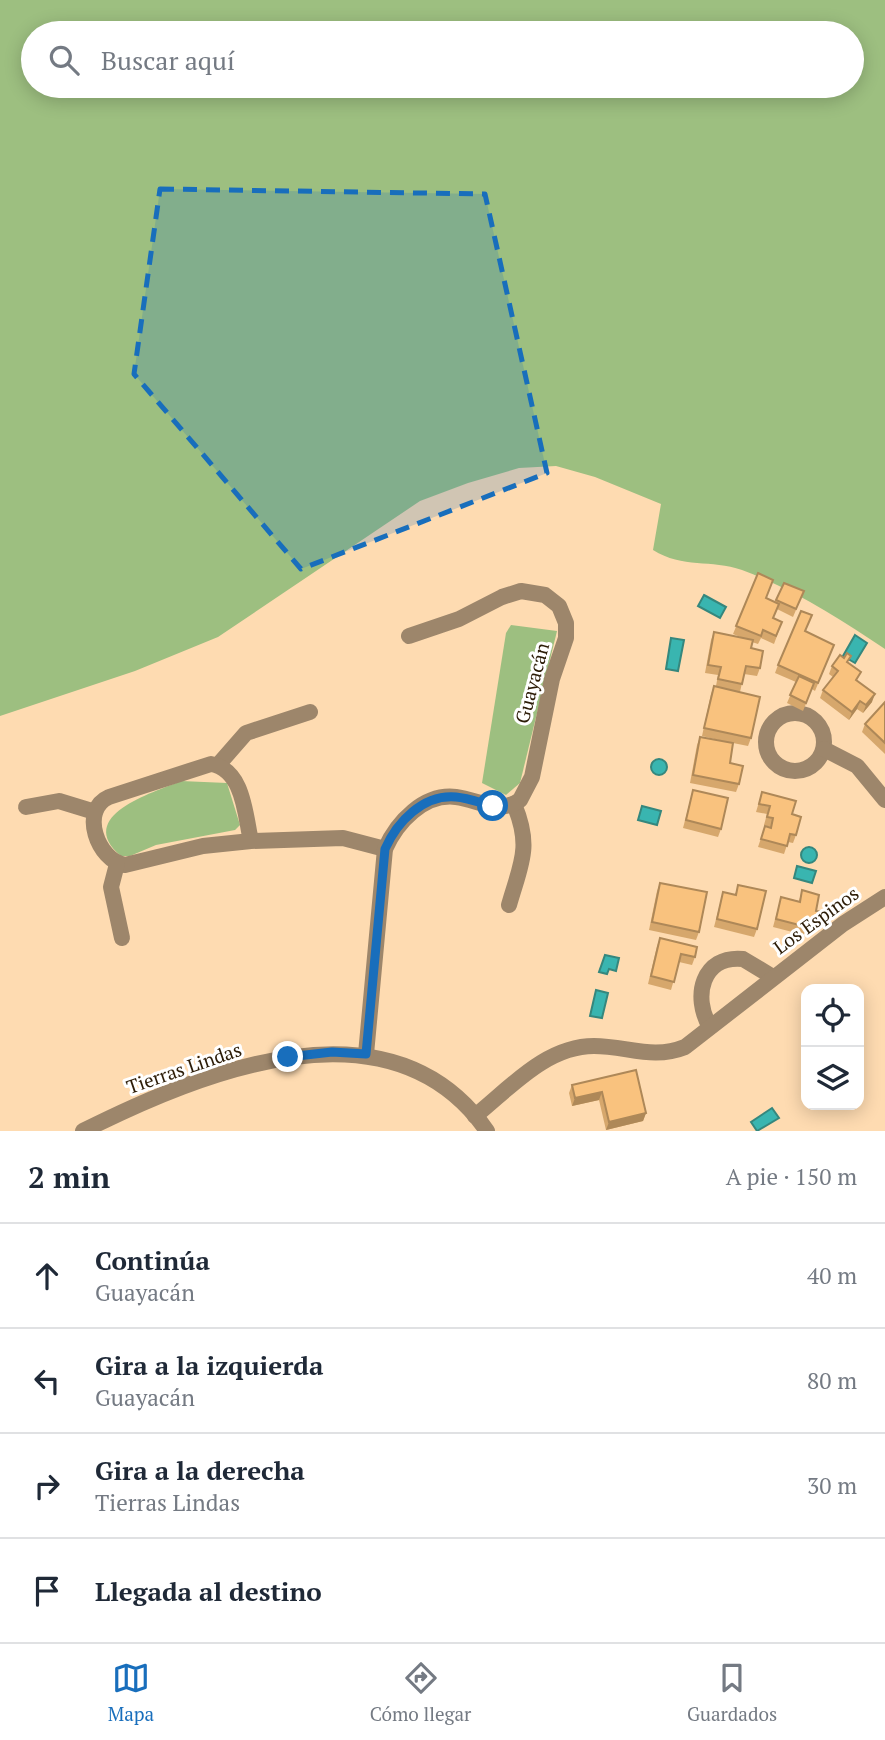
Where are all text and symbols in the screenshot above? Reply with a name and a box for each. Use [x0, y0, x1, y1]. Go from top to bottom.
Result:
search box [21, 21, 864, 98]
icon: search [45, 41, 83, 79]
text: Buscar aquí [101, 43, 235, 77]
street label: Guayacán [509, 640, 554, 726]
route start [477, 790, 508, 821]
street label: Los Espinos [768, 880, 863, 959]
map controls [801, 984, 864, 1110]
button: locate [801, 984, 864, 1047]
street label: Tierras Lindas [123, 1036, 245, 1099]
route end [272, 1041, 303, 1072]
button: layers [801, 1047, 864, 1110]
text: 2 min [28, 1157, 110, 1197]
text: A pie · 150 m [726, 1161, 857, 1192]
text: Continúa [95, 1243, 210, 1277]
icon: ahead [28, 1257, 66, 1295]
text: 40 m [807, 1260, 857, 1291]
text: Guayacán [95, 1277, 195, 1308]
text: Gira a la izquierda [95, 1348, 323, 1382]
icon: left [28, 1362, 66, 1400]
text: 80 m [807, 1365, 857, 1396]
text: Guayacán [95, 1382, 195, 1413]
text: Gira a la derecha [95, 1453, 305, 1487]
icon: right [28, 1467, 66, 1505]
text: 30 m [807, 1470, 857, 1501]
text: Tierras Lindas [95, 1487, 240, 1518]
icon: arrive [28, 1572, 66, 1610]
text: Llegada al destino [95, 1574, 322, 1608]
tab: Mapa [108, 1659, 154, 1726]
tab: Cómo llegar [370, 1659, 471, 1726]
tab: Guardados [687, 1659, 777, 1726]

